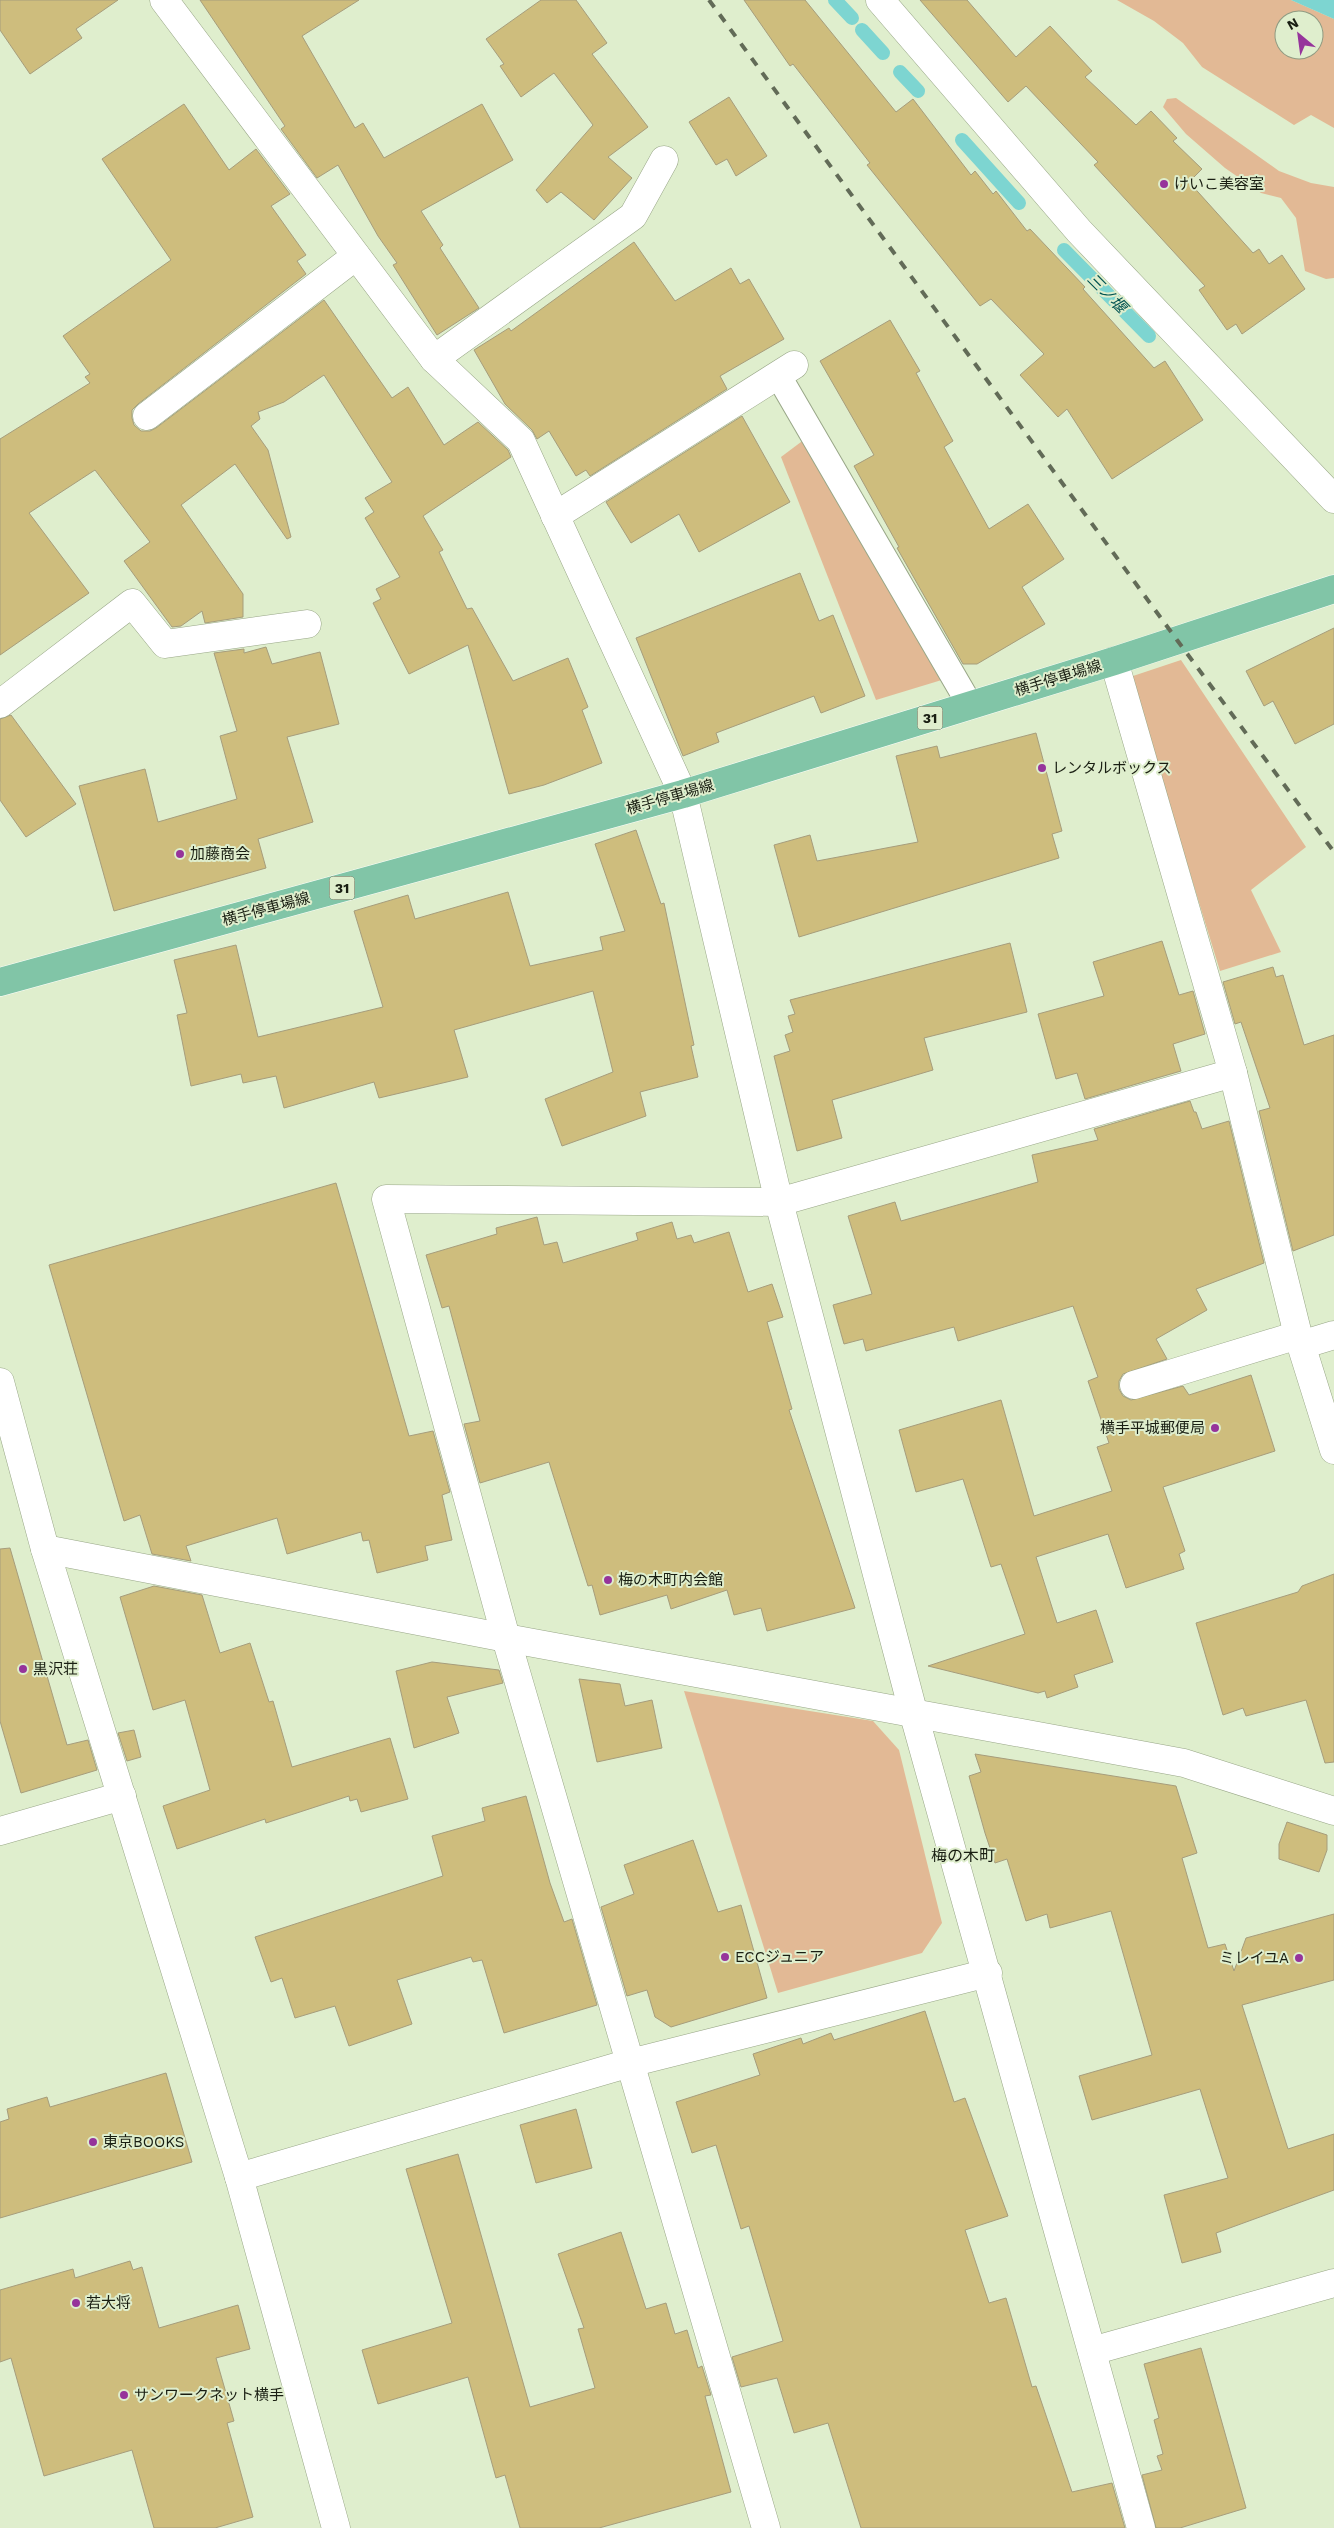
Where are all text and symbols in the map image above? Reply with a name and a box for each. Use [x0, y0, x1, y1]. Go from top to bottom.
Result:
north arrow [1274, 10, 1324, 60]
text: N [1284, 14, 1301, 33]
place label: けいこ美容室 [1174, 175, 1264, 193]
marker: けいこ美容室 [1158, 178, 1170, 190]
water label: 三ノ堰 [1083, 269, 1133, 319]
street label: 横手停車場線 [1012, 656, 1104, 700]
road number: 31 [918, 706, 942, 730]
place label: レンタルボックス [1052, 759, 1172, 777]
marker: レンタルボックス [1036, 762, 1048, 774]
street label: 横手停車場線 [624, 776, 716, 818]
place label: 加藤商会 [190, 845, 250, 863]
marker: 加藤商会 [174, 848, 186, 860]
road number: 31 [330, 876, 354, 900]
street label: 横手停車場線 [220, 889, 312, 929]
place label: 横手平城郵便局 [1100, 1419, 1205, 1437]
marker: 横手平城郵便局 [1209, 1422, 1221, 1434]
place label: 梅の木町内会館 [618, 1571, 723, 1589]
marker: 梅の木町内会館 [602, 1574, 614, 1586]
place label: 黒沢荘 [33, 1660, 78, 1678]
marker: 黒沢荘 [17, 1663, 29, 1675]
district label: 梅の木町 [931, 1846, 995, 1865]
place label: ECCジュニア [735, 1948, 824, 1966]
place label: ミレイユA [1219, 1949, 1289, 1967]
marker: ECCジュニア [719, 1951, 731, 1963]
marker: ミレイユA [1293, 1952, 1305, 1964]
place label: 東京BOOKS [103, 2133, 184, 2151]
marker: 東京BOOKS [87, 2136, 99, 2148]
place label: 若大将 [86, 2294, 131, 2312]
marker: 若大将 [70, 2297, 82, 2309]
place label: サンワークネット横手 [134, 2386, 284, 2404]
marker: サンワークネット横手 [118, 2389, 130, 2401]

